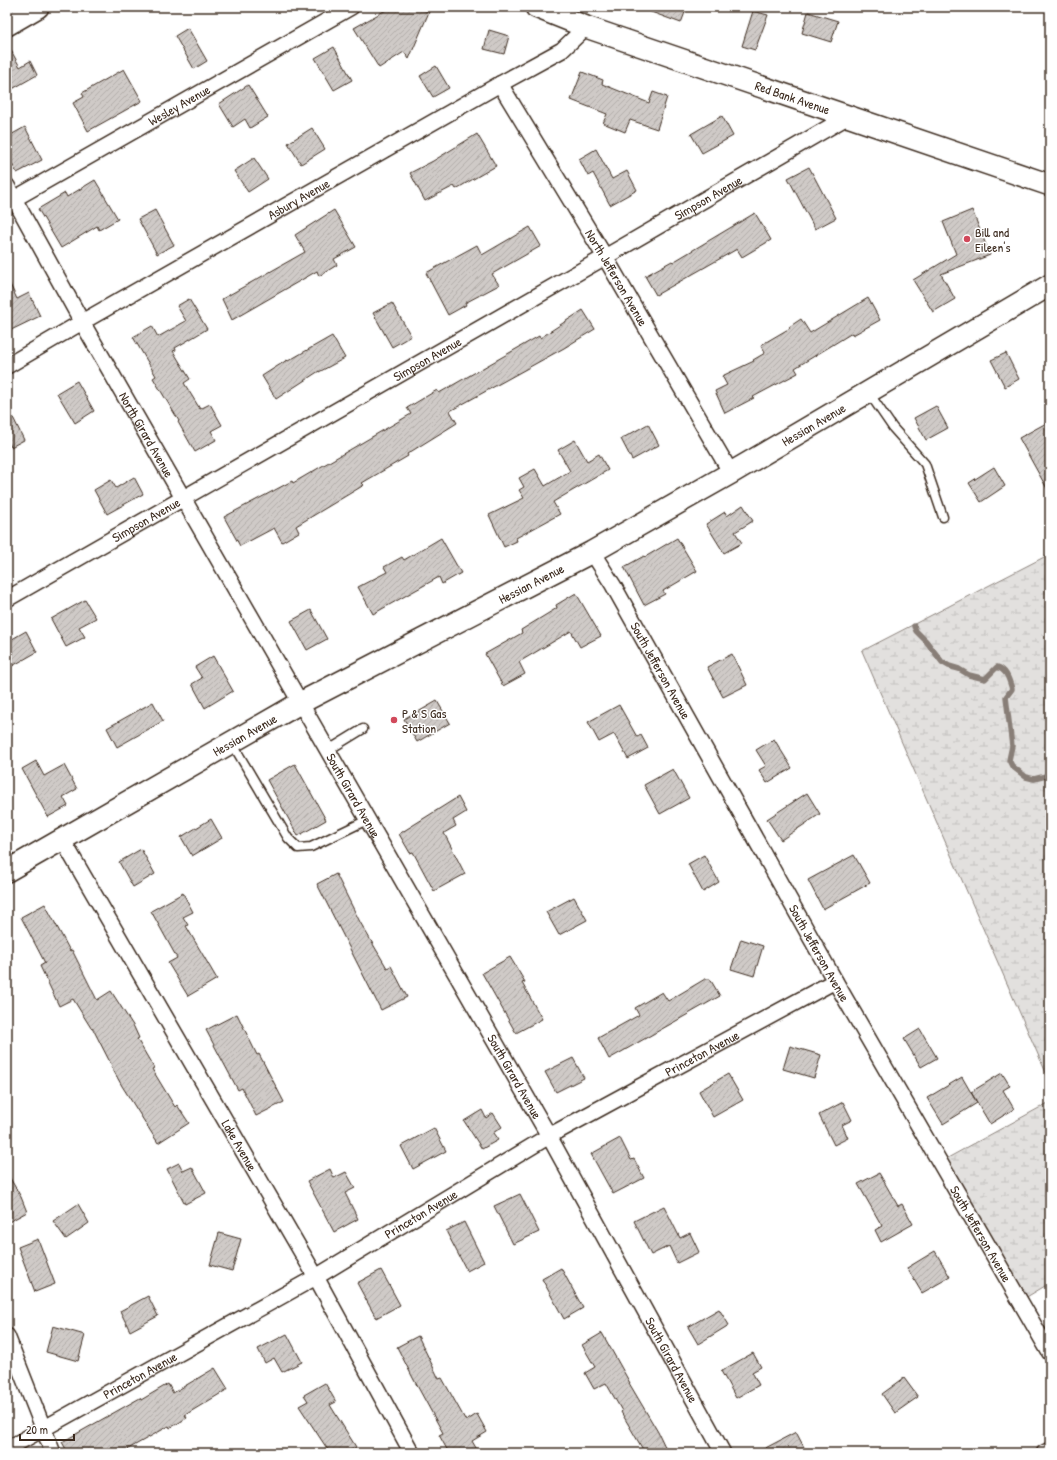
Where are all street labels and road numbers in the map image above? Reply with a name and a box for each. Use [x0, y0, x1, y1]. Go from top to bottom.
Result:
street label: Red Bank Avenue [753, 76, 832, 118]
street label: Wesley Avenue [145, 80, 213, 130]
street label: Simpson Avenue [671, 171, 745, 224]
street label: Asbury Avenue [264, 174, 333, 224]
street label: North Jefferson Avenue [581, 226, 652, 329]
street label: Simpson Avenue [390, 332, 464, 385]
street label: North Girard Avenue [115, 389, 178, 480]
street label: Hessian Avenue [778, 399, 849, 450]
street label: Simpson Avenue [109, 493, 183, 546]
street label: Hessian Avenue [495, 559, 567, 608]
street label: South Jefferson Avenue [626, 619, 695, 722]
street label: Hessian Avenue [209, 709, 280, 760]
street label: South Girard Avenue [322, 750, 385, 841]
street label: South Jefferson Avenue [785, 901, 854, 1005]
street label: Princeton Avenue [662, 1026, 742, 1081]
street label: South Girard Avenue [483, 1031, 546, 1122]
street label: Lake Avenue [218, 1116, 262, 1174]
street label: South Jefferson Avenue [946, 1182, 1016, 1285]
street label: Princeton Avenue [381, 1185, 460, 1243]
street label: South Girard Avenue [641, 1314, 703, 1406]
street label: Princeton Avenue [100, 1347, 180, 1403]

